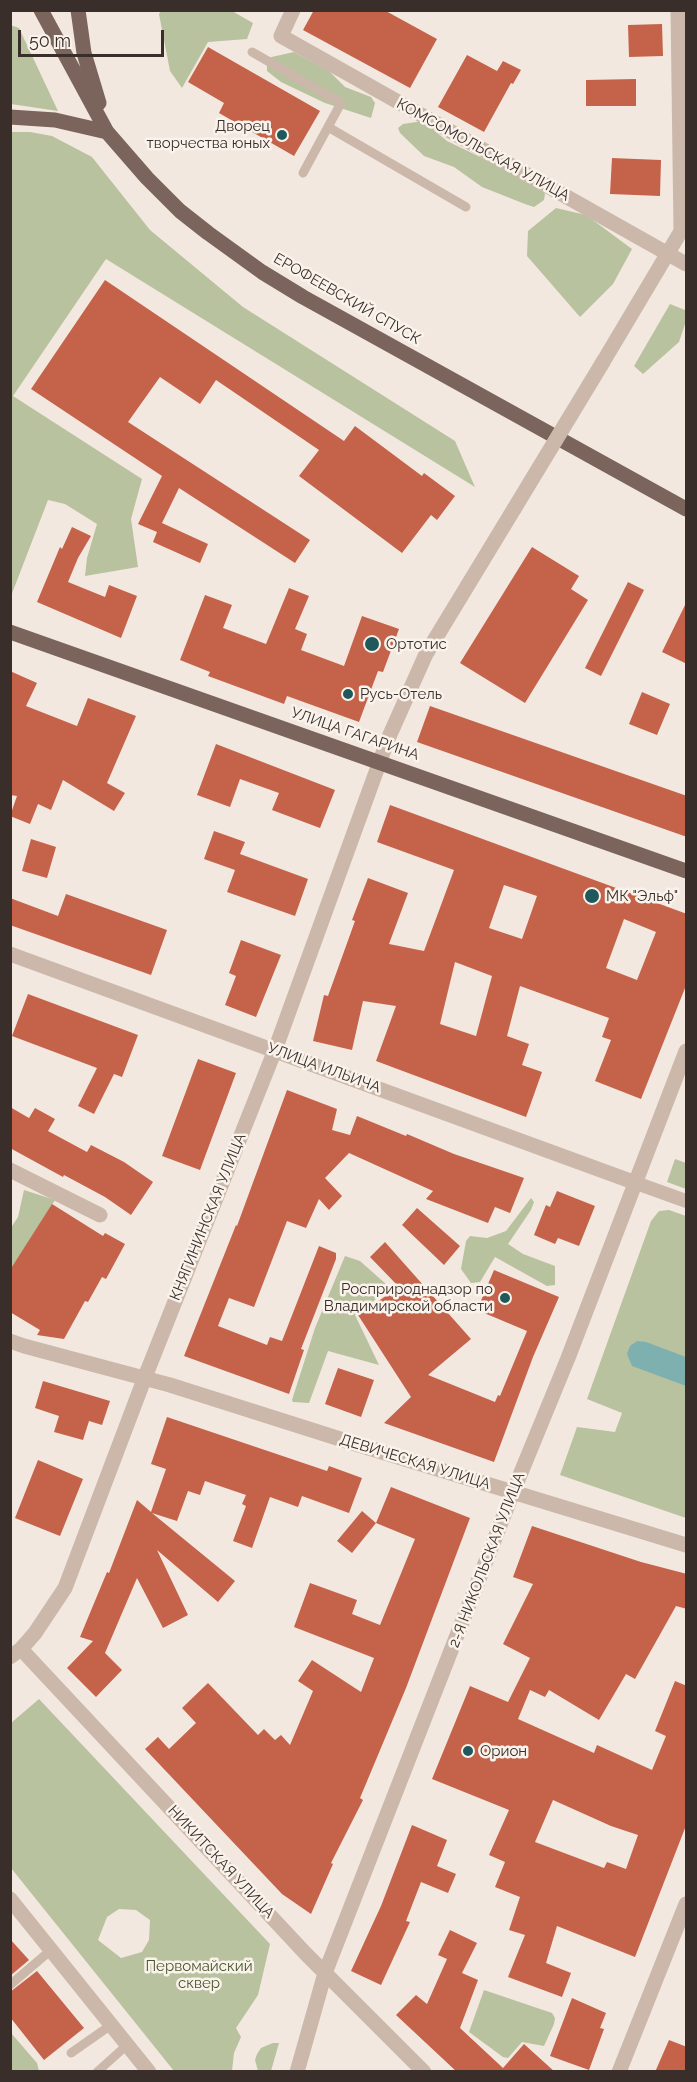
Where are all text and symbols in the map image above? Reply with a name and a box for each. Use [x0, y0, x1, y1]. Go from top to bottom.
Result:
scale bar [21, 18, 166, 56]
text: 50 m [29, 30, 71, 51]
street label: КОМСОМОЛЬСКАЯ УЛИЦА [393, 95, 573, 205]
place label: Дворец творчества юных [147, 117, 270, 152]
marker: Дворец творчества юных [275, 128, 289, 142]
street label: ЕРОФЕЕВСКИЙ СПУСК [270, 250, 424, 348]
marker: Ортотис [363, 635, 381, 653]
place label: Ортотис [386, 635, 447, 653]
place label: Русь-Отель [360, 685, 442, 703]
marker: Русь-Отель [341, 687, 355, 701]
street label: УЛИЦА ГАГАРИНА [289, 704, 421, 764]
marker: МК "Эльф" [583, 887, 601, 905]
place label: МК "Эльф" [606, 887, 678, 905]
street label: УЛИЦА ИЛЬИЧА [265, 1039, 383, 1097]
street label: КНЯГИНИНСКАЯ УЛИЦА [166, 1131, 250, 1303]
place label: Росприроднадзор по Владимирской области [324, 1280, 493, 1315]
marker: Росприроднадзор по Владимирской области [498, 1291, 512, 1305]
street label: ДЕВИЧЕСКАЯ УЛИЦА [338, 1431, 492, 1493]
street label: 2-Я НИКОЛЬСКАЯ УЛИЦА [445, 1470, 529, 1650]
place label: Орион [480, 1742, 527, 1760]
marker: Орион [461, 1744, 475, 1758]
street label: НИКИТСКАЯ УЛИЦА [164, 1802, 278, 1922]
park label: Первомайский сквер [145, 1957, 253, 1992]

